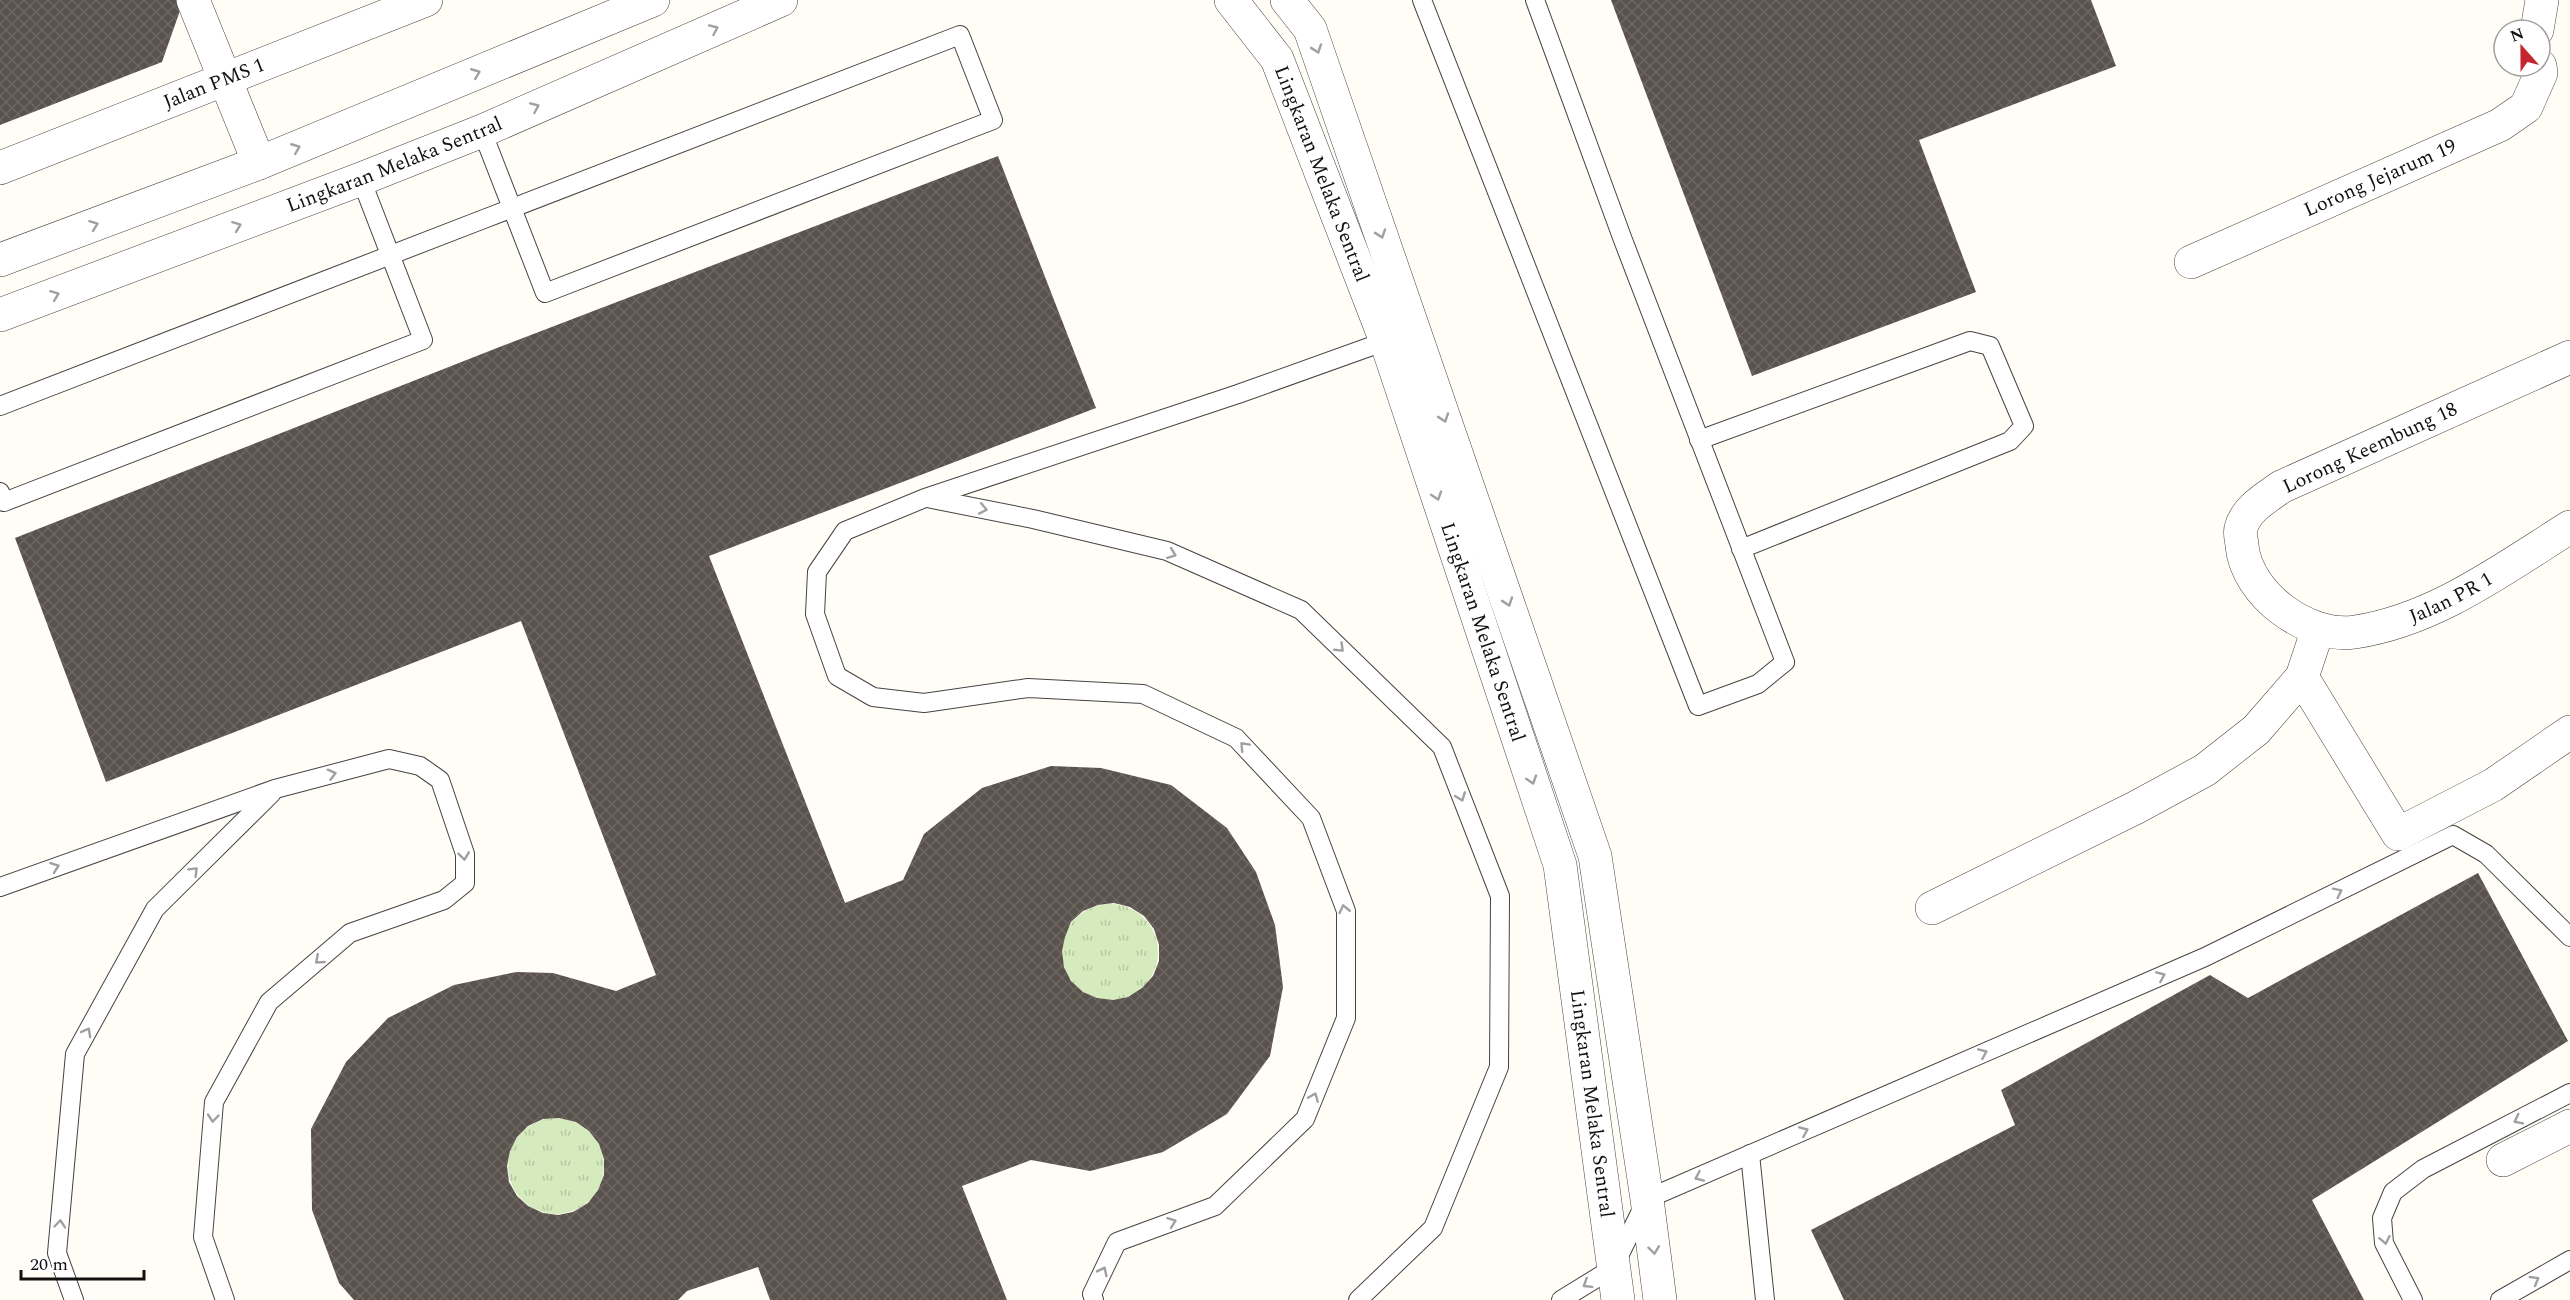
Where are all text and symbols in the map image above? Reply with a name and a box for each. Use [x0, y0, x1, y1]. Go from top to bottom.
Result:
north arrow [2492, 18, 2552, 78]
text: N [2507, 21, 2527, 48]
one-way arrow [708, 24, 719, 36]
one-way arrow [1310, 43, 1322, 54]
street label: Jalan PMS 1 [159, 50, 269, 117]
street label: Lingkaran Melaka Sentral [1266, 61, 1377, 287]
one-way arrow [470, 68, 481, 80]
one-way arrow [529, 102, 540, 114]
street label: Lingkaran Melaka Sentral [282, 109, 507, 221]
street label: Lorong Jejarum 19 [2299, 131, 2461, 225]
one-way arrow [290, 143, 301, 155]
one-way arrow [88, 220, 99, 232]
one-way arrow [231, 221, 242, 233]
one-way arrow [1373, 228, 1386, 239]
one-way arrow [49, 289, 60, 302]
street label: Lorong Keembung 18 [2278, 394, 2462, 502]
one-way arrow [1437, 412, 1450, 423]
one-way arrow [1430, 490, 1443, 501]
one-way arrow [977, 502, 987, 515]
street label: Lingkaran Melaka Sentral [1432, 518, 1533, 746]
one-way arrow [1166, 547, 1177, 559]
street label: Jalan PR 1 [2405, 564, 2498, 632]
one-way arrow [1500, 596, 1513, 607]
one-way arrow [1334, 641, 1344, 652]
one-way arrow [1240, 742, 1251, 753]
one-way arrow [327, 769, 337, 782]
one-way arrow [1525, 774, 1537, 785]
one-way arrow [1454, 790, 1466, 801]
one-way arrow [457, 851, 469, 860]
one-way arrow [49, 862, 60, 875]
one-way arrow [186, 867, 197, 878]
one-way arrow [2331, 888, 2342, 900]
one-way arrow [1338, 904, 1351, 914]
one-way arrow [315, 952, 326, 963]
one-way arrow [2155, 971, 2166, 983]
street label: Lingkaran Melaka Sentral [1562, 988, 1622, 1220]
one-way arrow [80, 1028, 91, 1039]
one-way arrow [1976, 1049, 1987, 1061]
one-way arrow [1307, 1092, 1319, 1103]
one-way arrow [207, 1113, 220, 1122]
one-way arrow [2514, 1113, 2524, 1124]
one-way arrow [1797, 1126, 1808, 1138]
one-way arrow [1694, 1170, 1705, 1182]
one-way arrow [1166, 1216, 1176, 1229]
one-way arrow [53, 1219, 66, 1228]
one-way arrow [2378, 1235, 2391, 1245]
scale bar [21, 1243, 144, 1281]
one-way arrow [1647, 1245, 1660, 1254]
text: 20 m [30, 1251, 68, 1278]
one-way arrow [1095, 1266, 1107, 1277]
one-way arrow [1583, 1276, 1593, 1288]
one-way arrow [2529, 1276, 2539, 1287]

